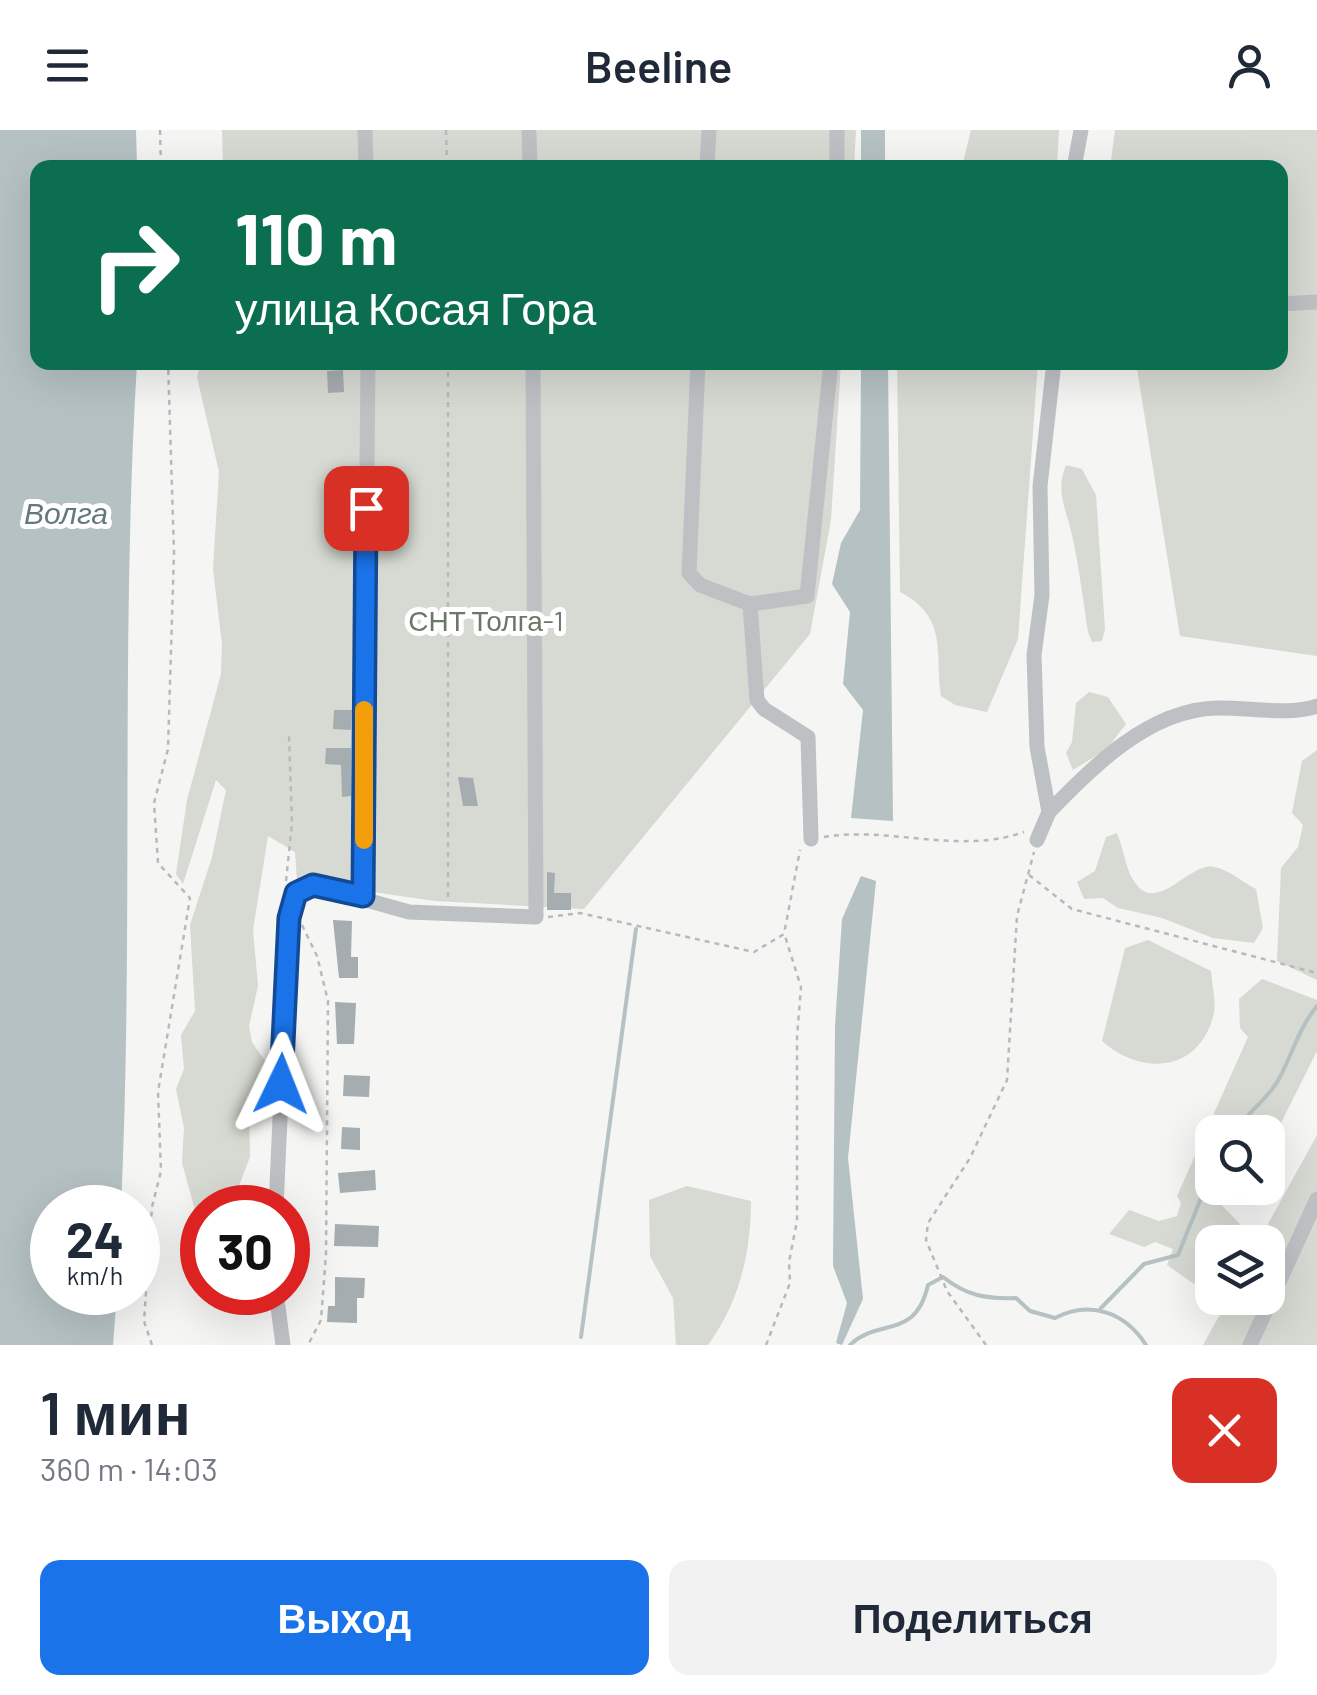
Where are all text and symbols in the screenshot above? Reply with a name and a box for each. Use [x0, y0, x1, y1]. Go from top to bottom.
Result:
icon: menu [40, 38, 95, 93]
text: Beeline [585, 38, 732, 92]
icon: person [1222, 38, 1277, 93]
text: 110 m [235, 195, 397, 279]
icon: right [70, 200, 200, 330]
text: улица Косая Гора [235, 280, 596, 334]
pin [324, 466, 409, 551]
icon: arrive [339, 481, 394, 536]
water label: Волга [24, 494, 108, 530]
park label: СНТ Толга-1 [408, 603, 564, 637]
position arrow [229, 1032, 333, 1136]
map controls [1195, 1115, 1285, 1315]
button: search [1195, 1115, 1285, 1205]
speed limit sign: 30 [180, 1185, 310, 1315]
text: 24 [66, 1208, 124, 1268]
button: layers [1195, 1225, 1285, 1315]
text: km/h [67, 1260, 123, 1290]
text: 1 мин [40, 1375, 191, 1447]
button: close [1172, 1378, 1277, 1483]
text: 360 m · 14:03 [40, 1449, 218, 1487]
button: Выход [40, 1560, 649, 1675]
button: Поделиться [669, 1560, 1277, 1675]

